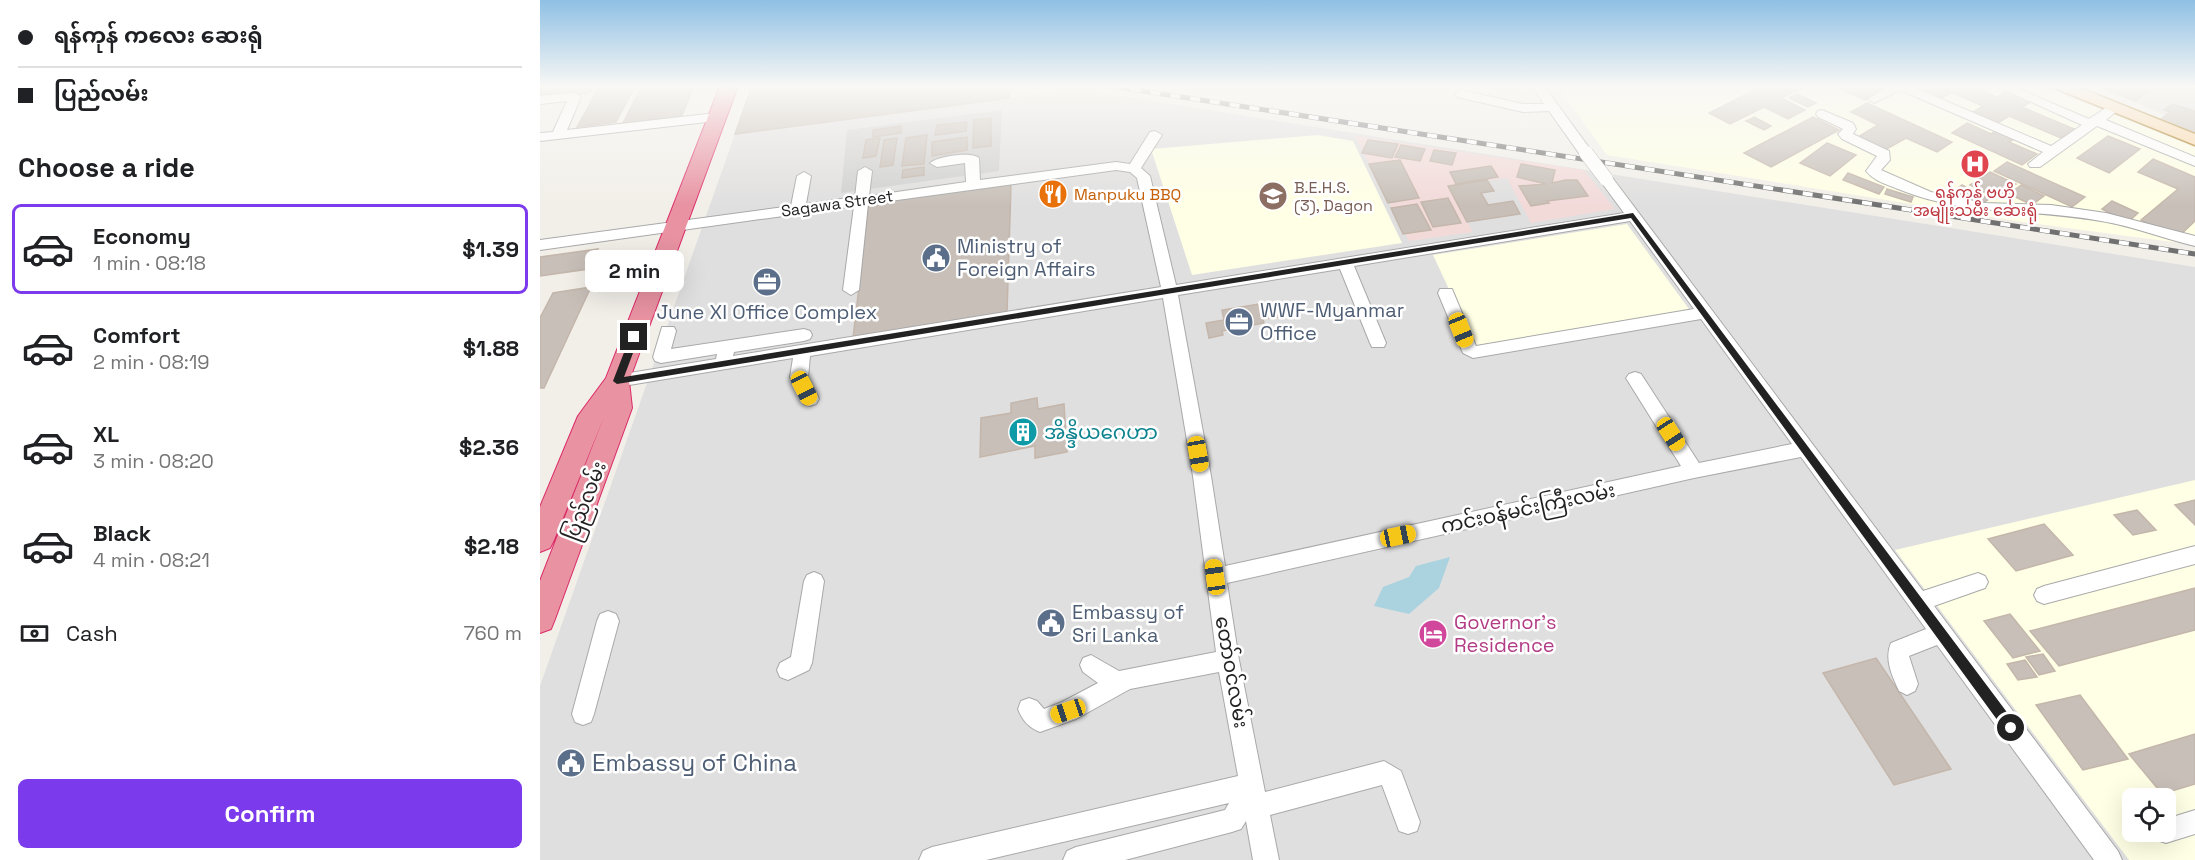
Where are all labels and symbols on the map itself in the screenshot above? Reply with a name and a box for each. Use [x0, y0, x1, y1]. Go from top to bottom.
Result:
hospital icon: ရန်ကုန် ဗဟို အမျိုးသမီး ဆေးရုံ [1959, 148, 1991, 180]
place label: B.E.H.S. (3), Dagon [1294, 177, 1373, 216]
restaurant icon: Manpuku BBQ [1037, 178, 1069, 210]
school or university icon: B.E.H.S. (3), Dagon [1257, 180, 1289, 212]
place label: ရန်ကုန် ဗဟို အမျိုးသမီး ဆေးရုံ [1913, 181, 2037, 225]
place label: Manpuku BBQ [1074, 184, 1181, 205]
street label: Sagawa Street [780, 185, 894, 222]
place label: Ministry of Foreign Affairs [957, 233, 1096, 282]
public building icon: Ministry of Foreign Affairs [920, 242, 952, 274]
callout: 2 min [584, 250, 684, 292]
office icon: June XI Office Complex [751, 266, 783, 298]
place label: WWF-Myanmar Office [1260, 297, 1404, 346]
place label: June XI Office Complex [657, 299, 877, 325]
office icon: WWF-Myanmar Office [1223, 306, 1255, 338]
car [1446, 310, 1476, 350]
route end [620, 323, 647, 350]
car [788, 368, 820, 408]
car [1654, 414, 1688, 454]
building icon: အိန္ဒိယဂေဟာ [1007, 416, 1039, 448]
place label: အိန္ဒိယဂေဟာ [1044, 418, 1158, 448]
car [1186, 435, 1210, 473]
street label: ပြည်လမ်း [557, 457, 615, 546]
street label: ကင်းဝန်မင်းကြီးလမ်း [1438, 476, 1618, 542]
car [1379, 523, 1417, 549]
car [1204, 558, 1226, 596]
place label: Embassy of Sri Lanka [1072, 599, 1184, 648]
public building icon: Embassy of Sri Lanka [1035, 607, 1067, 639]
place label: Governor's Residence [1454, 609, 1557, 658]
street label: တော်ဝင်လမ်း [1209, 614, 1256, 730]
hotel icon: Governor's Residence [1417, 618, 1449, 650]
car [1048, 697, 1088, 725]
route start [1997, 714, 2024, 741]
public building icon: Embassy of China [555, 747, 587, 779]
place label: Embassy of China [592, 747, 797, 778]

